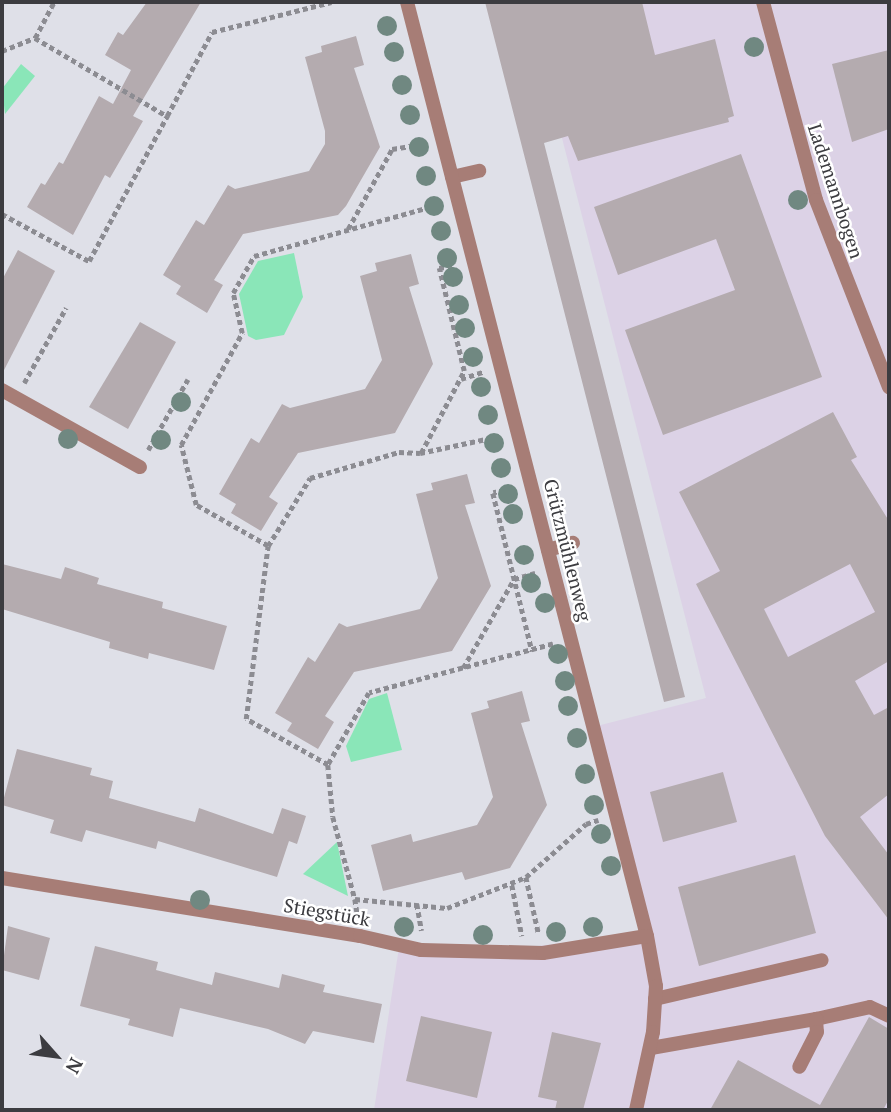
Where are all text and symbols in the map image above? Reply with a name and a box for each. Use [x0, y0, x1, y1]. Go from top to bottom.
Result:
street label: Lademannbogen [803, 121, 869, 261]
street label: Grützmühlenweg [539, 477, 597, 623]
street label: Stiegstück [282, 893, 372, 931]
north arrow [21, 1021, 91, 1091]
text: N [61, 1054, 89, 1078]

